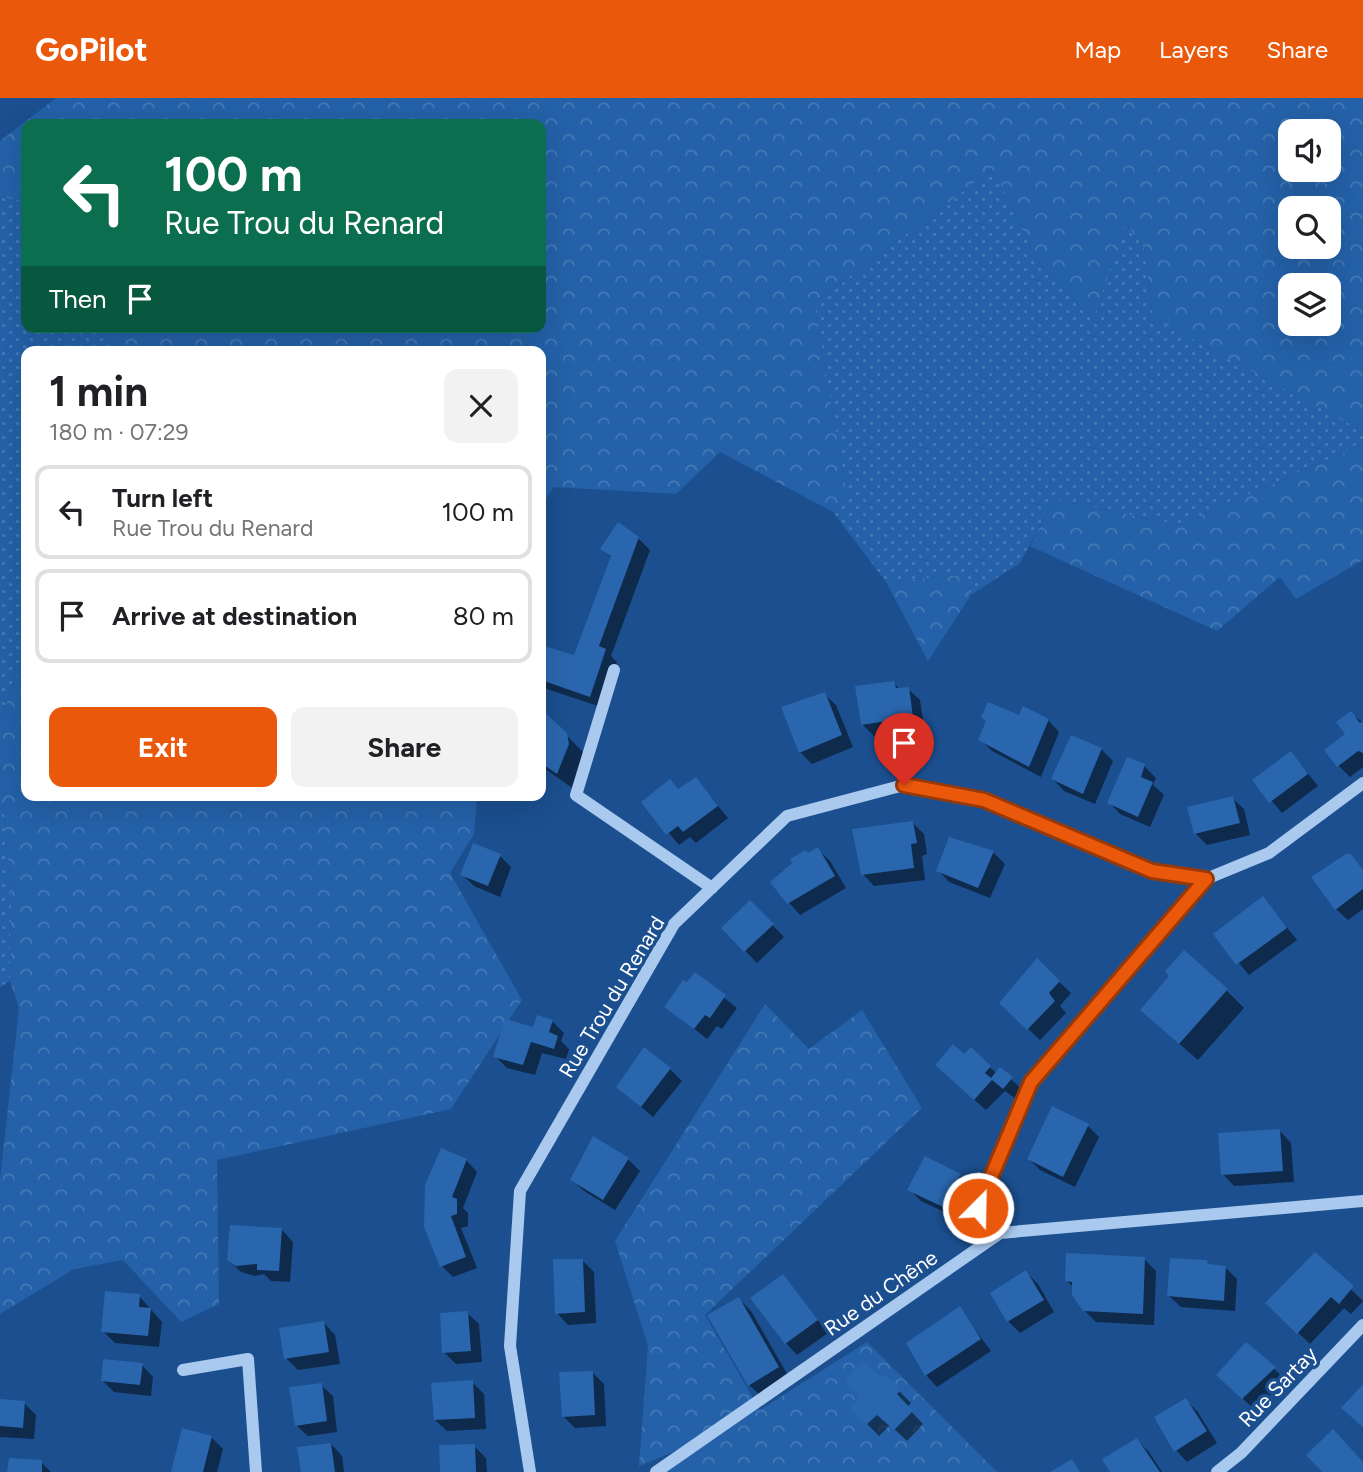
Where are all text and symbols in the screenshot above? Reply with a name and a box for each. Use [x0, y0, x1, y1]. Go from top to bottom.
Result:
text: GoPilot [35, 30, 148, 69]
text: Map [1074, 35, 1121, 64]
text: Layers [1159, 35, 1228, 64]
text: Share [1266, 35, 1328, 64]
map controls [1278, 119, 1341, 336]
button: sound [1278, 119, 1341, 182]
text: 100 m [164, 144, 303, 203]
icon: left [49, 147, 140, 238]
button: search [1278, 196, 1341, 259]
text: Rue Trou du Renard [164, 204, 444, 242]
button: layers [1278, 273, 1341, 336]
icon: arrive [121, 280, 159, 318]
text: Then [49, 283, 107, 315]
text: 1 min [49, 366, 148, 417]
button: close [444, 369, 518, 443]
text: 180 m · 07:29 [49, 418, 189, 446]
text: Turn left [112, 482, 213, 514]
icon: left [53, 493, 91, 531]
text: 100 m [441, 496, 514, 528]
text: Rue Trou du Renard [112, 514, 314, 542]
icon: arrive [53, 597, 91, 635]
text: Arrive at destination [112, 600, 357, 632]
text: 80 m [453, 600, 514, 632]
button: Exit [49, 707, 277, 787]
button: Share [291, 707, 518, 787]
pin [874, 713, 934, 785]
icon: arrive [885, 724, 923, 762]
street label: Rue Trou du Renard [553, 911, 670, 1082]
position arrow [941, 1171, 1015, 1245]
street label: Rue du Chêne [819, 1244, 942, 1341]
street label: Rue Sartay [1233, 1341, 1322, 1432]

